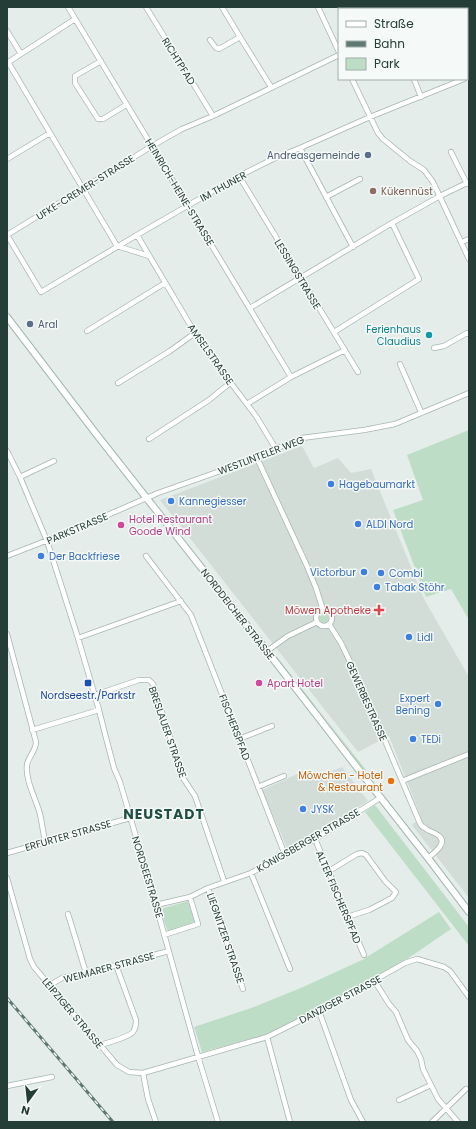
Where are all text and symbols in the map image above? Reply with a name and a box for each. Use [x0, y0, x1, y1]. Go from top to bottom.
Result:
legend [338, 8, 468, 80]
text: Straße [374, 15, 414, 32]
street label: RICHTPFAD [158, 35, 199, 88]
text: Bahn [374, 35, 405, 52]
text: Park [374, 55, 401, 72]
street label: HEINRICH-HEINE-STRASSE [141, 136, 218, 249]
place label: Andreasgemeinde [267, 148, 360, 163]
marker: Andreasgemeinde [363, 150, 373, 160]
street label: UFKE-CREMER-STRASSE [33, 151, 137, 224]
street label: IM THUNER [197, 167, 249, 205]
place label: Kükennüst [381, 184, 433, 199]
marker: Kükennüst [368, 186, 378, 196]
street label: LESSINGSTRASSE [271, 236, 324, 312]
place label: Aral [38, 317, 58, 332]
marker: Aral [25, 319, 35, 329]
street label: AMSELSTRASSE [184, 321, 237, 388]
place label: Ferienhaus Claudius [366, 322, 421, 349]
marker: Ferienhaus Claudius [424, 330, 434, 340]
street label: WESTLINTELER WEG [216, 432, 307, 479]
place label: Hagebaumarkt [339, 477, 415, 492]
marker: Hagebaumarkt [326, 479, 336, 489]
place label: Kannegiesser [179, 494, 247, 509]
marker: Kannegiesser [166, 496, 176, 506]
street label: PARKSTRASSE [44, 509, 110, 548]
place label: Hotel Restaurant Goode Wind [129, 512, 212, 539]
place label: ALDI Nord [366, 517, 413, 532]
marker: ALDI Nord [353, 519, 363, 529]
marker: Hotel Restaurant Goode Wind [116, 520, 126, 530]
place label: Der Backfriese [49, 549, 120, 564]
marker: Der Backfriese [36, 551, 46, 561]
street label: NORDDEICHER STRASSE [197, 565, 278, 663]
place label: Victorbur [310, 565, 356, 580]
place label: Combi [389, 566, 423, 581]
marker: Victorbur [359, 567, 369, 577]
marker: Combi [376, 568, 386, 578]
place label: Tabak Stöhr [385, 580, 445, 595]
marker: Tabak Stöhr [372, 582, 382, 592]
place label: Möwen Apotheke [285, 603, 371, 618]
marker: Möwen Apotheke [374, 605, 384, 615]
place label: Lidl [417, 630, 433, 645]
marker: Lidl [404, 632, 414, 642]
street label: GEWERBESTRASSE [342, 659, 391, 744]
place label: Apart Hotel [267, 676, 323, 691]
marker: Nordseestr./Parkstr [83, 678, 93, 688]
marker: Apart Hotel [254, 678, 264, 688]
street label: BRESLAUER STRASSE [145, 684, 190, 780]
place label: Nordseestr./Parkstr [40, 688, 136, 703]
place label: Expert Bening [396, 691, 430, 718]
street label: FISCHERSPFAD [215, 692, 254, 762]
marker: Expert Bening [433, 699, 443, 709]
place label: TEDi [421, 732, 441, 747]
marker: TEDi [408, 734, 418, 744]
place label: Möwchen - Hotel & Restaurant [298, 768, 383, 795]
marker: Möwchen - Hotel & Restaurant [386, 776, 396, 786]
place label: JYSK [311, 802, 334, 817]
district label: NEUSTADT [123, 804, 205, 824]
marker: JYSK [298, 804, 308, 814]
street label: KÖNIGSBERGER STRASSE [254, 805, 363, 876]
street label: ERFURTER STRASSE [23, 816, 113, 855]
street label: NORDSEESTRASSE [128, 834, 167, 920]
street label: ALTER FISCHERSPFAD [312, 848, 365, 946]
street label: LIEGNITZER STRASSE [203, 891, 248, 985]
street label: WEIMARER STRASSE [62, 948, 156, 987]
street label: DANZIGER STRASSE [296, 971, 384, 1028]
street label: LEIPZIGER STRASSE [39, 975, 107, 1052]
north arrow [8, 1081, 48, 1121]
text: N [19, 1102, 31, 1119]

